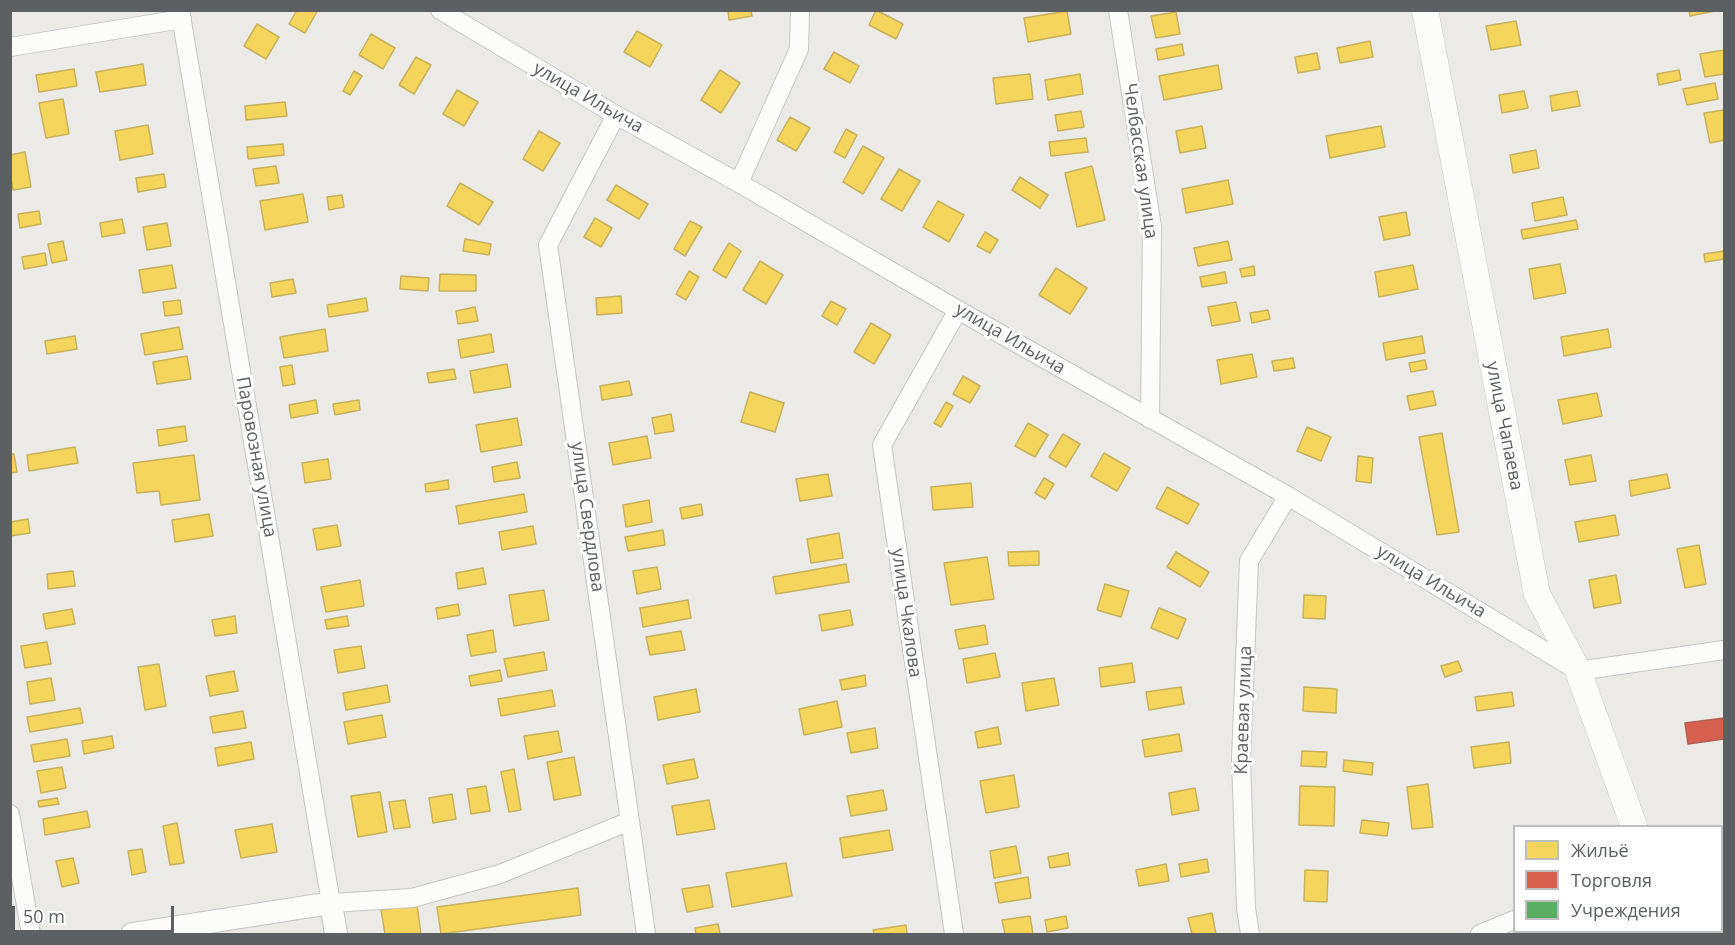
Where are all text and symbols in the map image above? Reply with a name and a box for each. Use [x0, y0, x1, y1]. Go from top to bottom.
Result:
street label: улица Ильича [529, 58, 647, 138]
street label: Челбасская улица [1118, 82, 1162, 240]
street label: улица Ильича [951, 299, 1069, 379]
street label: улица Чапаева [1481, 360, 1527, 492]
street label: Паровозная улица [231, 375, 281, 539]
street label: улица Свердлова [566, 441, 608, 593]
street label: улица Ильича [1372, 541, 1490, 623]
street label: улица Чкалова [886, 547, 926, 679]
street label: Краевая улица [1231, 645, 1257, 775]
legend [1513, 825, 1723, 933]
text: Жильё [1571, 838, 1629, 862]
text: Торговля [1571, 868, 1652, 892]
scale bar [15, 894, 177, 932]
text: Учреждения [1571, 898, 1681, 922]
text: 50 m [23, 904, 65, 928]

